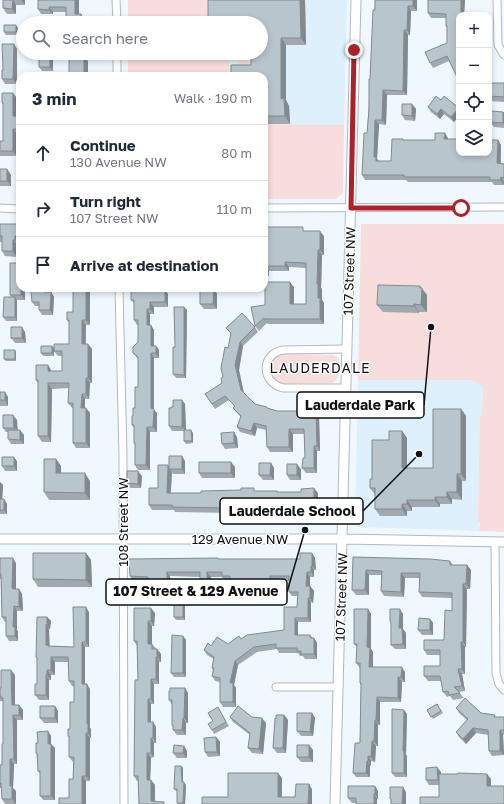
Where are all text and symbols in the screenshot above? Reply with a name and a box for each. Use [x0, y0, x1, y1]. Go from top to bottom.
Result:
map controls [456, 12, 492, 156]
button: + [456, 12, 492, 48]
search box [16, 16, 268, 60]
icon: search [30, 27, 52, 49]
text: Search here [62, 29, 148, 47]
route end [345, 41, 363, 59]
button: − [456, 48, 492, 84]
button: locate [456, 84, 492, 120]
text: 3 min [32, 88, 76, 109]
text: Walk · 190 m [174, 90, 252, 106]
button: layers [456, 120, 492, 156]
text: Continue [70, 136, 136, 154]
icon: ahead [32, 142, 54, 164]
text: 80 m [221, 145, 252, 161]
text: 130 Avenue NW [70, 154, 167, 170]
text: Turn right [70, 192, 141, 210]
icon: right [32, 198, 54, 220]
route start [452, 199, 470, 217]
text: 110 m [217, 201, 252, 217]
text: 107 Street NW [70, 210, 159, 226]
street label: 107 Street NW [339, 226, 359, 316]
icon: arrive [32, 254, 54, 276]
text: Arrive at destination [70, 256, 219, 274]
district label: LAUDERDALE [270, 359, 370, 376]
callout: Lauderdale Park [297, 392, 424, 418]
text: Lauderdale Park [305, 396, 415, 413]
street label: 108 Street NW [115, 477, 131, 567]
callout: Lauderdale School [220, 498, 363, 524]
text: Lauderdale School [228, 502, 356, 519]
street label: 129 Avenue NW [192, 531, 289, 547]
street label: 107 Street NW [331, 552, 351, 642]
callout: 107 Street & 129 Avenue [106, 579, 287, 605]
text: 107 Street & 129 Avenue [113, 582, 279, 599]

